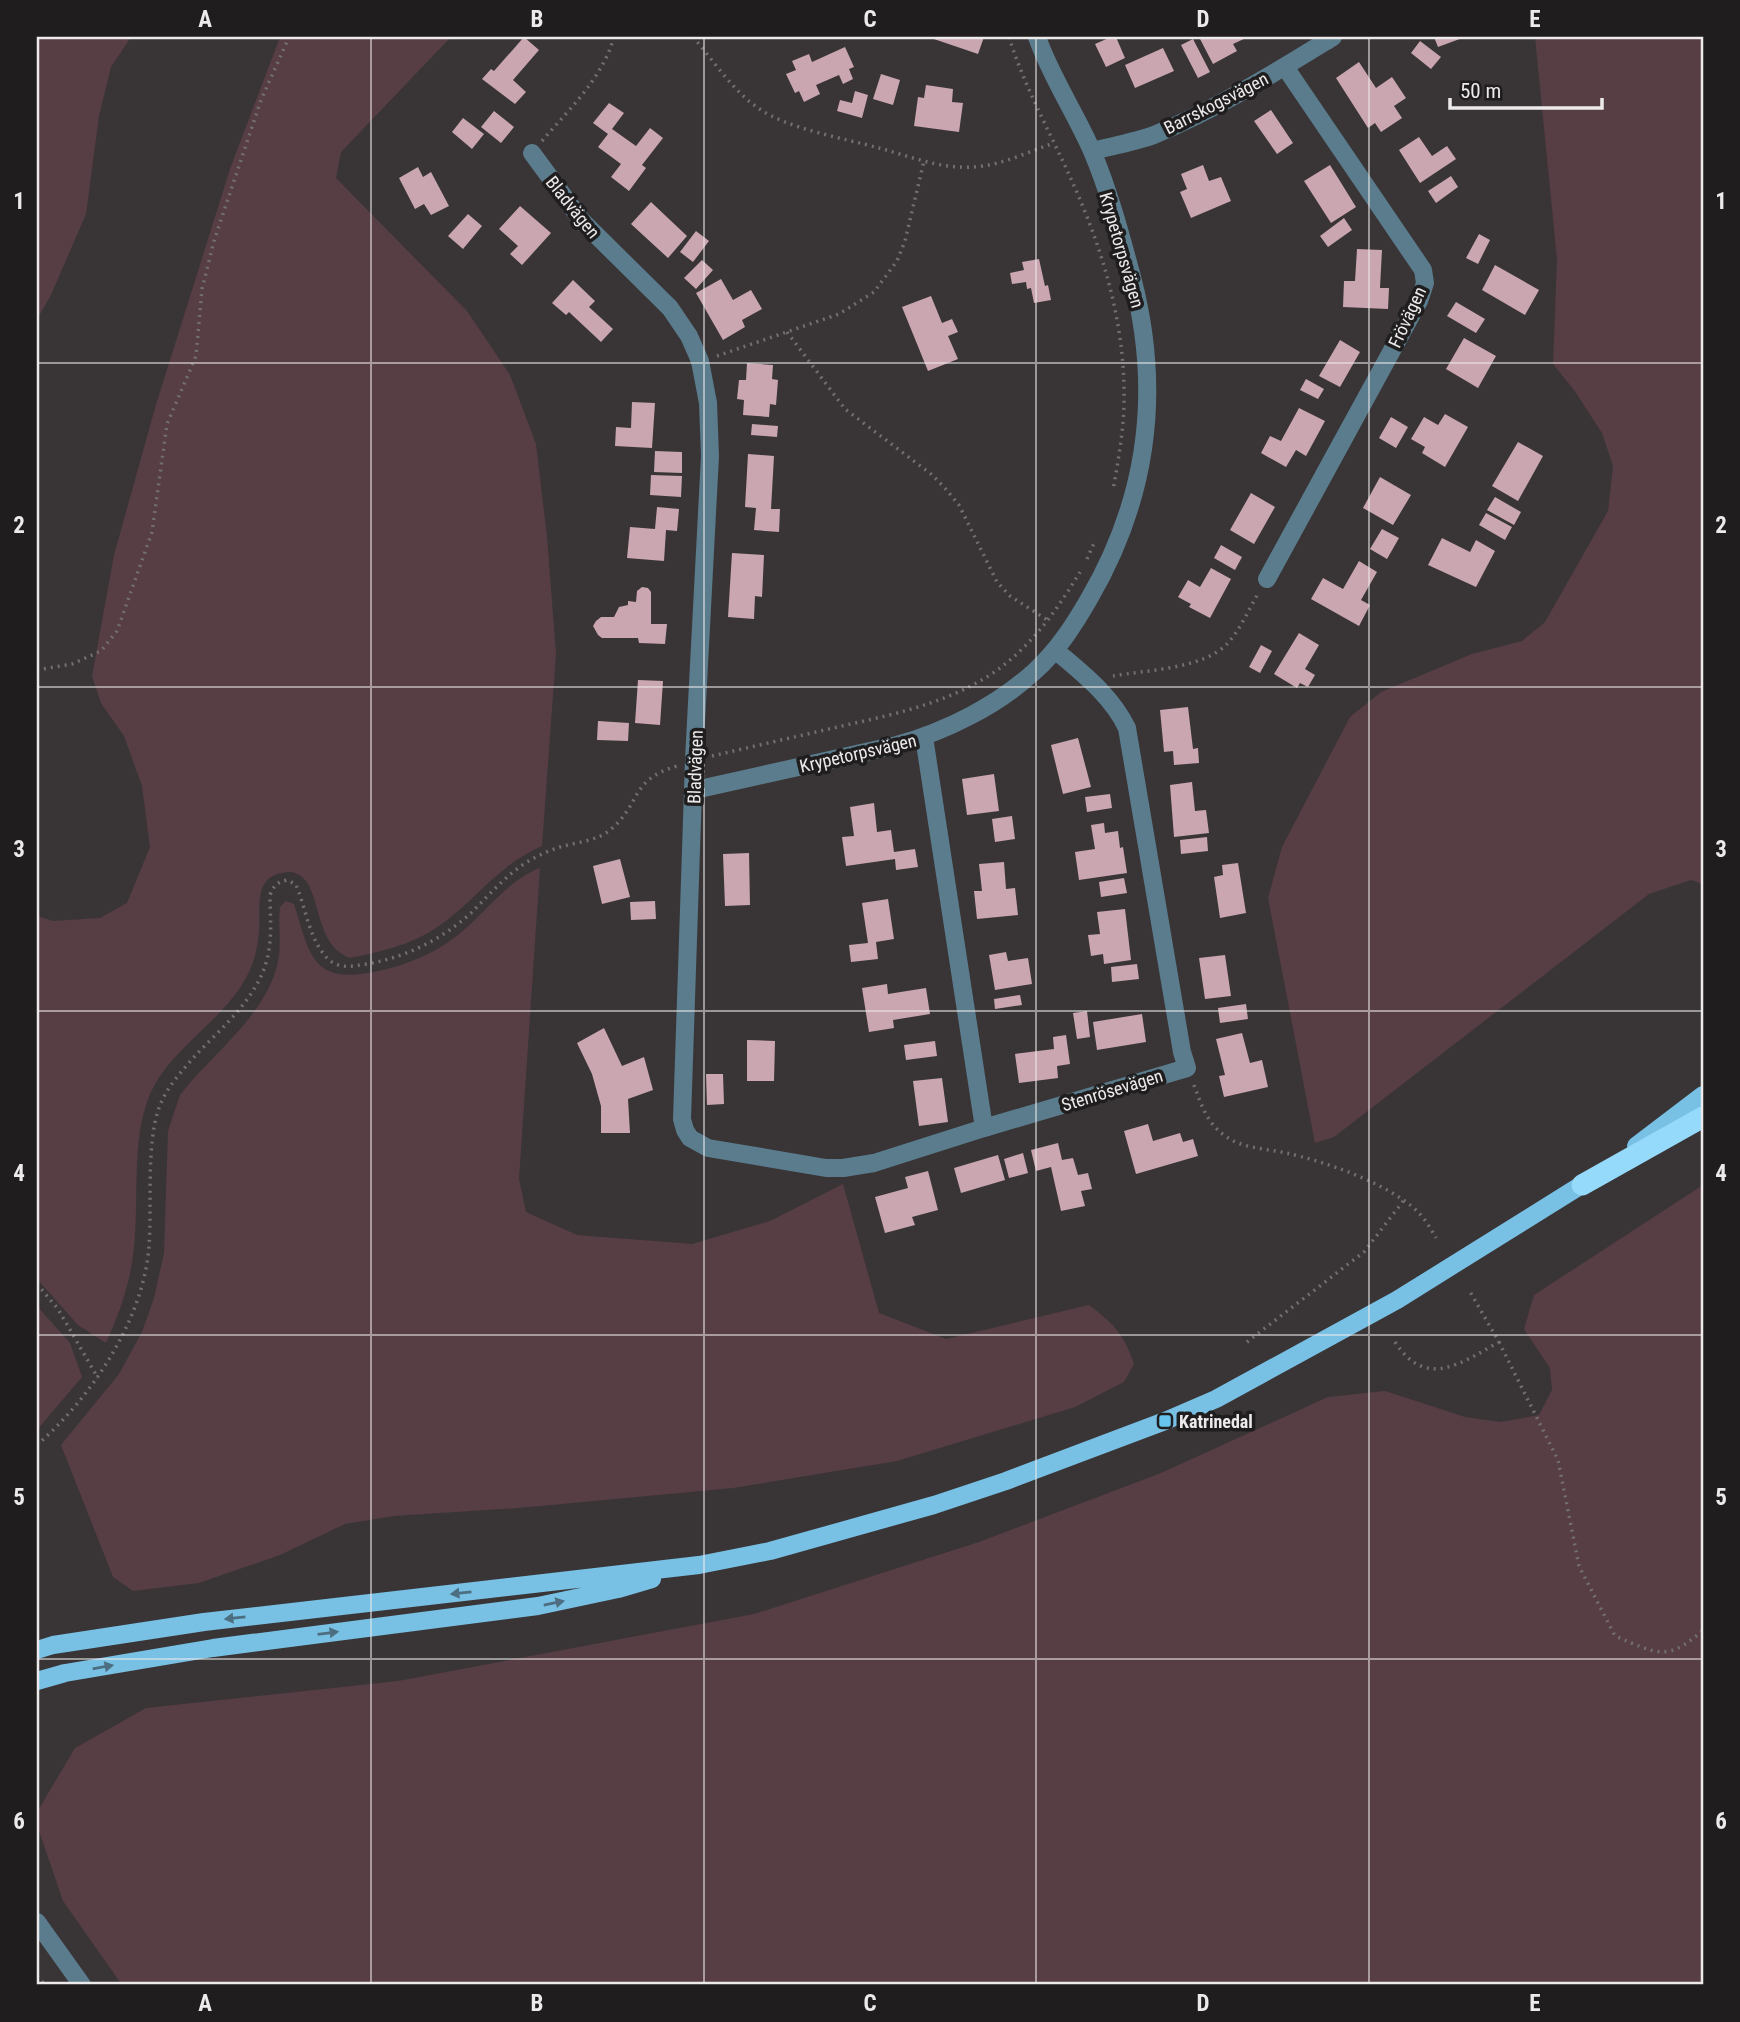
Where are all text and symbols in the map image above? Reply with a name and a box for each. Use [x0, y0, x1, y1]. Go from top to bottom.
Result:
text: A [198, 6, 212, 33]
text: B [531, 6, 543, 33]
text: C [863, 6, 877, 33]
text: D [1197, 6, 1210, 33]
text: E [1529, 6, 1541, 33]
scale bar [1450, 66, 1602, 110]
street label: Barrskogsvägen [1160, 68, 1272, 138]
text: 50 m [1460, 79, 1501, 103]
street label: Bladvägen [542, 172, 604, 242]
text: 1 [13, 188, 25, 215]
text: 1 [1715, 188, 1727, 215]
street label: Krypetorpsvägen [1095, 190, 1149, 310]
street label: Frövägen [1384, 283, 1430, 351]
text: 2 [13, 512, 25, 539]
text: 2 [1715, 512, 1727, 539]
street label: Krypetorpsvägen [798, 729, 918, 777]
street label: Bladvägen [683, 730, 707, 804]
text: 3 [13, 836, 25, 863]
text: 3 [1715, 836, 1727, 863]
street label: Stenrösevägen [1059, 1065, 1165, 1115]
text: 4 [13, 1160, 25, 1187]
text: 4 [1715, 1160, 1727, 1187]
place label: Katrinedal [1179, 1411, 1253, 1432]
marker: Katrinedal [1157, 1413, 1173, 1429]
text: 5 [13, 1484, 25, 1511]
text: 5 [1715, 1484, 1727, 1511]
one-way arrow [450, 1588, 472, 1599]
one-way arrow [543, 1597, 565, 1608]
one-way arrow [224, 1613, 246, 1624]
one-way arrow [317, 1628, 339, 1639]
one-way arrow [92, 1661, 114, 1672]
text: 6 [13, 1808, 25, 1835]
text: 6 [1715, 1808, 1727, 1835]
text: A [198, 1990, 212, 2017]
text: B [531, 1990, 543, 2017]
text: C [863, 1990, 877, 2017]
text: D [1197, 1990, 1210, 2017]
text: E [1529, 1990, 1541, 2017]

